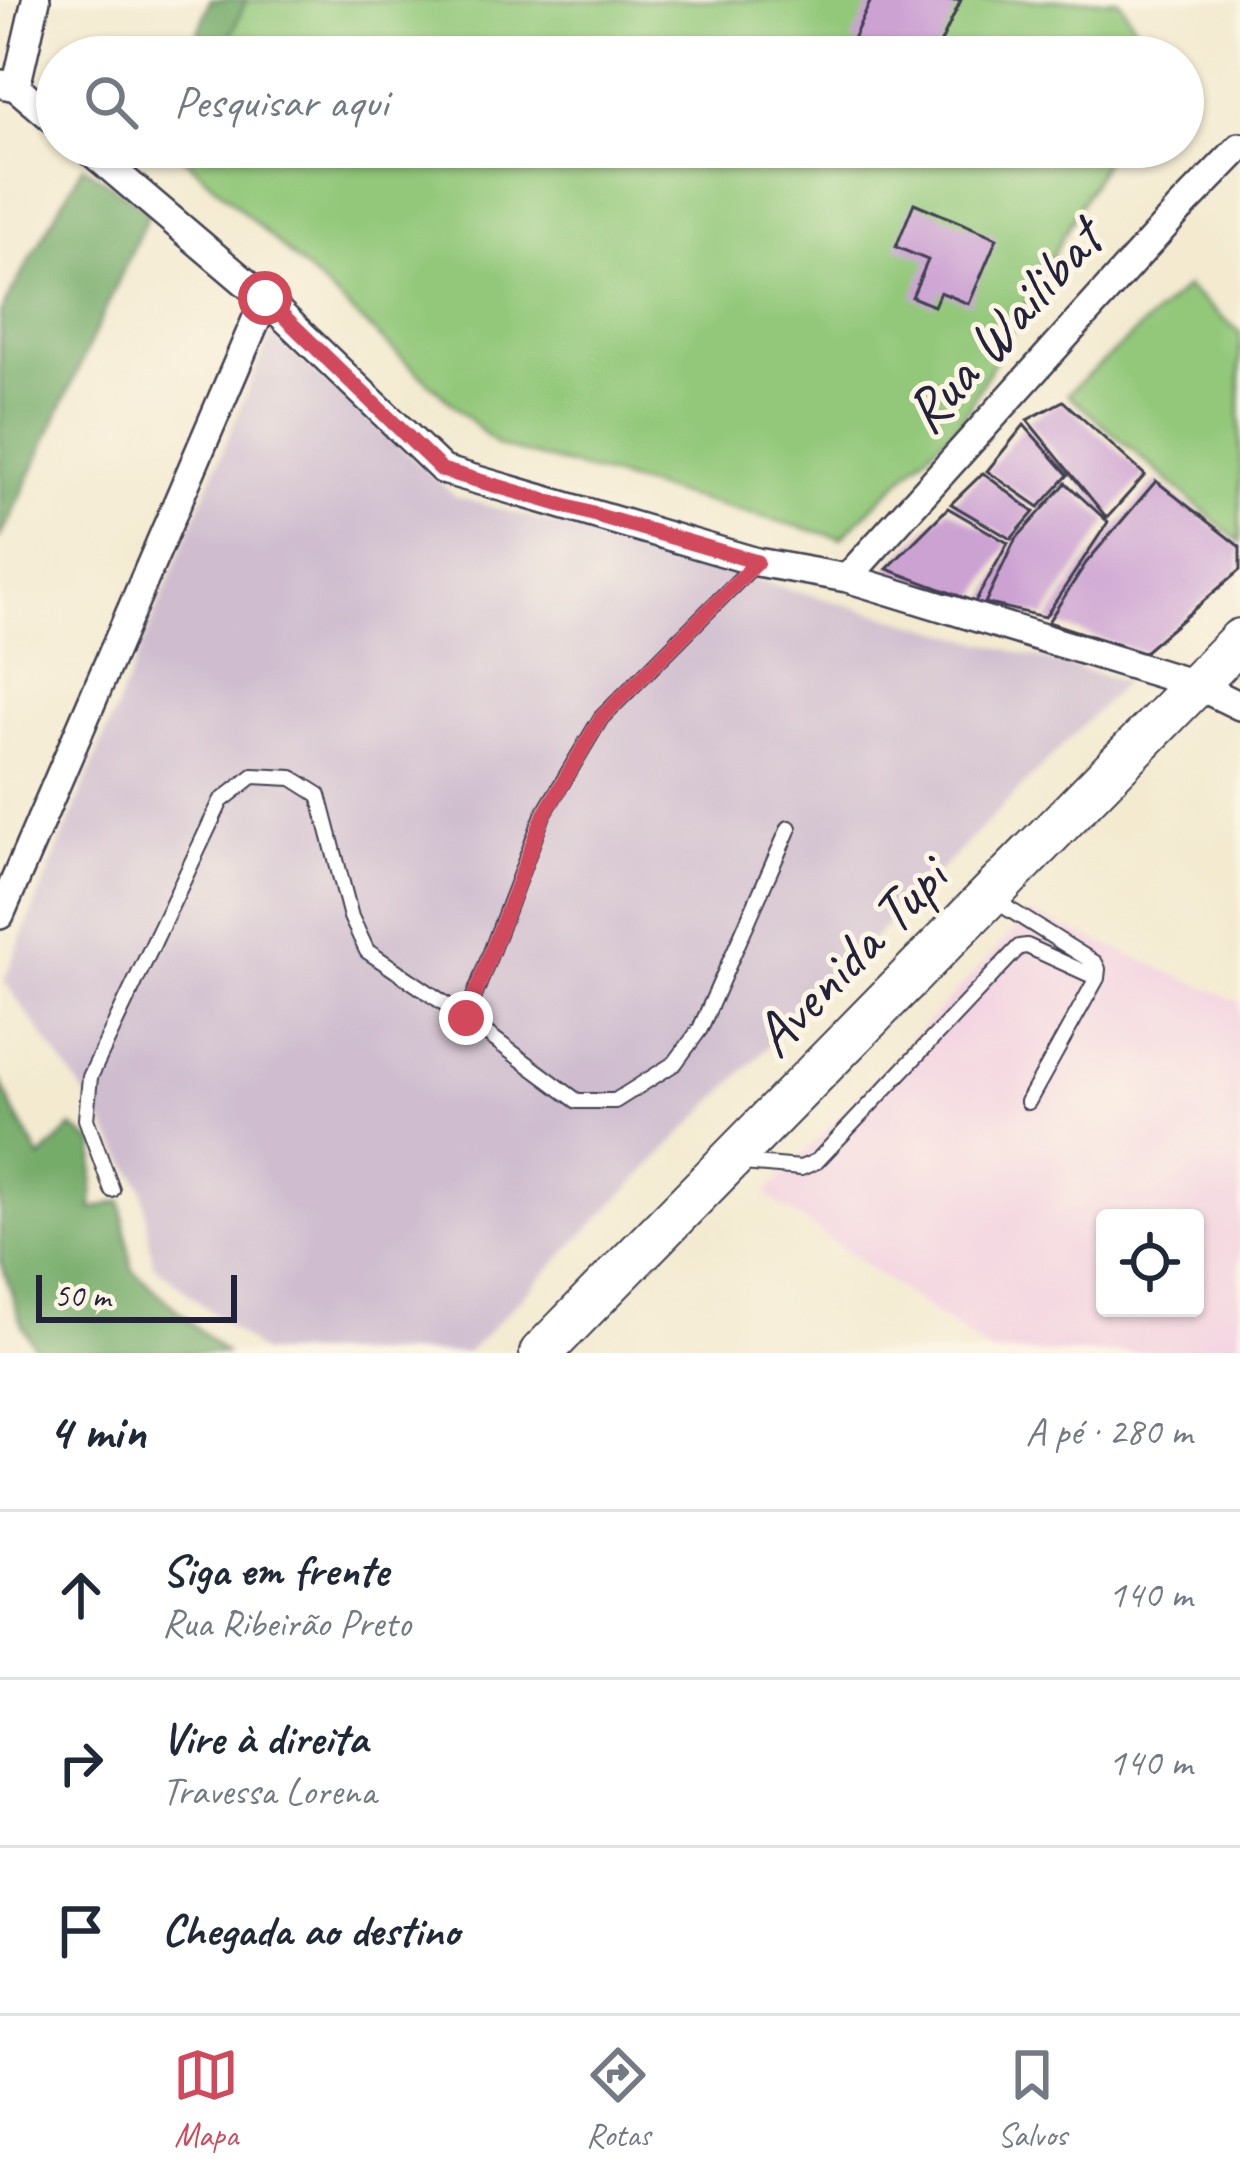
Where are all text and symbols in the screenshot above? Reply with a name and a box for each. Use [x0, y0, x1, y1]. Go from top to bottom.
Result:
search box [36, 36, 1204, 168]
icon: search [78, 69, 144, 135]
text: Pesquisar aqui [174, 74, 388, 131]
street label: Rua Wailibat [887, 197, 1124, 449]
route start [238, 271, 292, 325]
street label: Avenida Tupi [736, 836, 968, 1072]
route end [439, 991, 493, 1045]
map controls [1096, 1209, 1204, 1317]
button: locate [1096, 1209, 1204, 1317]
scale bar [36, 1269, 237, 1322]
text: 50 m [54, 1275, 110, 1317]
text: 4 min [48, 1399, 146, 1463]
text: A pé · 280 m [1025, 1407, 1192, 1456]
text: Siga em frente [162, 1542, 389, 1599]
icon: ahead [48, 1562, 114, 1628]
text: 140 m [1108, 1570, 1192, 1619]
text: Rua Ribeirão Preto [162, 1599, 411, 1648]
text: Vire à direita [162, 1710, 367, 1767]
icon: right [48, 1730, 114, 1796]
text: 140 m [1108, 1738, 1192, 1787]
text: Travessa Lorena [162, 1767, 376, 1816]
icon: arrive [48, 1898, 114, 1964]
text: Chegada ao destino [162, 1902, 459, 1959]
tab: Mapa [173, 2042, 239, 2156]
tab: Rotas [585, 2042, 651, 2156]
tab: Salvos [997, 2042, 1067, 2156]

